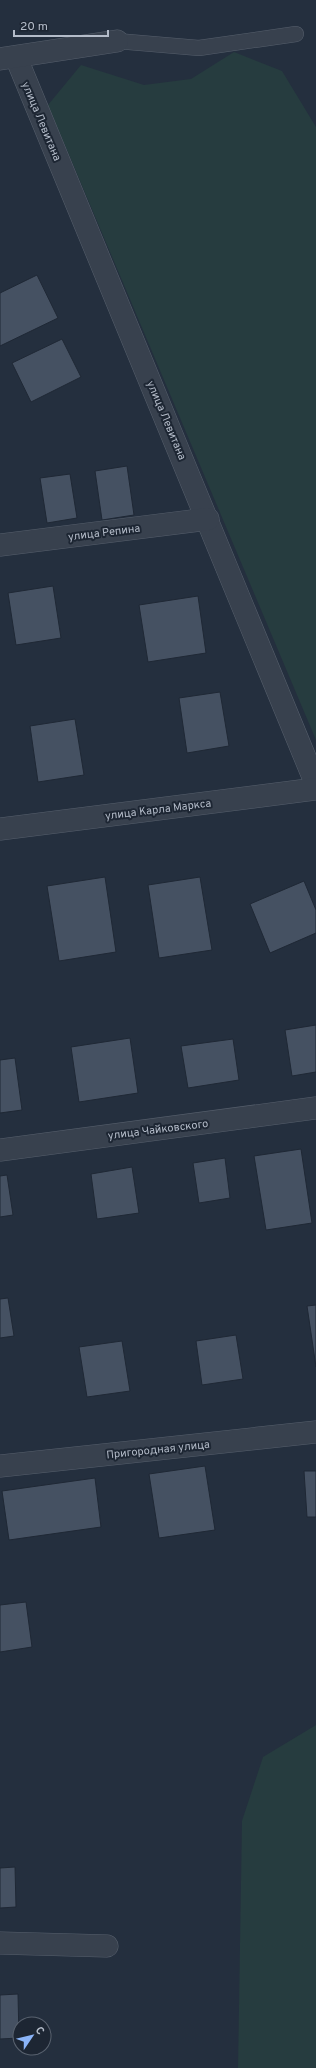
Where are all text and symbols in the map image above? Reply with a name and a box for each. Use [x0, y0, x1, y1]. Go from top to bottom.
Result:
scale bar [14, 12, 108, 38]
text: 20 m [20, 19, 48, 35]
street label: улица Левитана [18, 80, 64, 163]
street label: улица Левитана [143, 379, 189, 462]
street label: улица Репина [67, 522, 141, 544]
street label: улица Карла Маркса [104, 797, 212, 823]
street label: улица Чайковского [107, 1117, 209, 1143]
street label: Пригородная улица [106, 1438, 211, 1462]
north arrow [12, 2016, 52, 2056]
text: С [32, 2024, 47, 2038]

